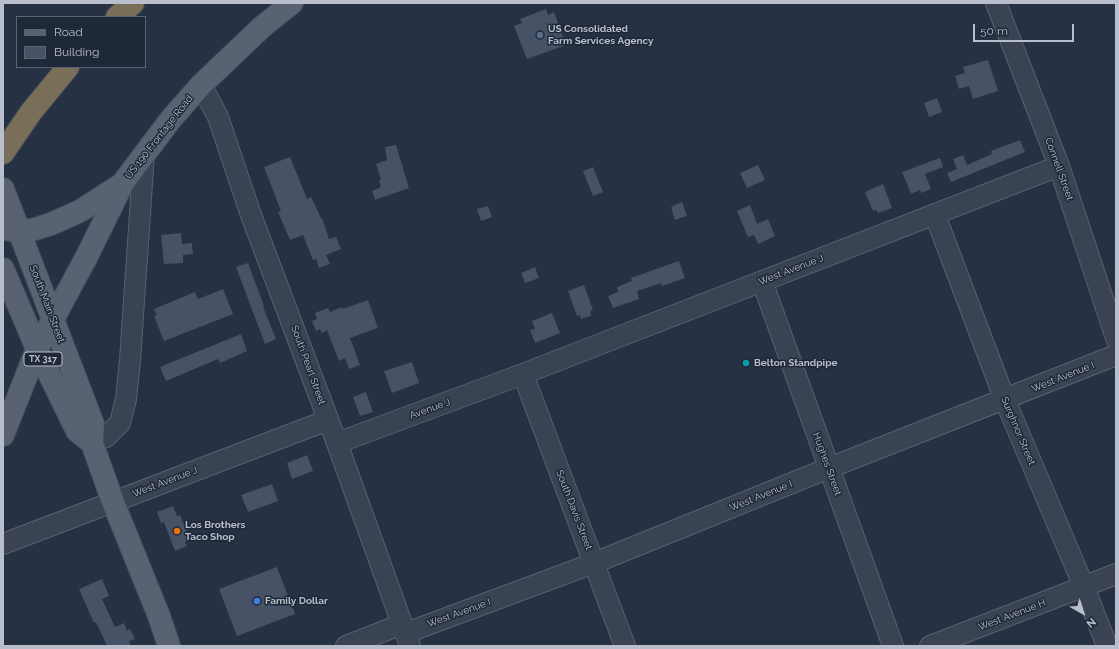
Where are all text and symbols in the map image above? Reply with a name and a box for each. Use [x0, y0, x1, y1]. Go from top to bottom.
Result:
legend [16, 16, 146, 68]
scale bar [975, 16, 1076, 42]
place label: US Consolidated Farm Services Agency [548, 23, 654, 46]
text: 50 m [980, 24, 1008, 38]
text: Road [54, 25, 83, 39]
marker: US Consolidated Farm Services Agency [535, 30, 545, 40]
text: Building [54, 45, 100, 59]
street label: US 190 Frontage Road [123, 93, 195, 181]
street label: Connell Street [1042, 136, 1076, 202]
street label: West Avenue J [757, 252, 825, 288]
street label: South Main Street [27, 264, 67, 344]
street label: South Pearl Street [288, 324, 328, 406]
road number: TX 317 [24, 352, 62, 366]
place label: Belton Standpipe [754, 357, 837, 369]
marker: Belton Standpipe [741, 358, 751, 368]
street label: West Avenue I [1030, 359, 1096, 395]
street label: Surghnor Street [998, 395, 1038, 467]
street label: Avenue J [408, 396, 452, 422]
street label: Hughes Street [810, 431, 844, 497]
street label: West Avenue J [131, 464, 199, 500]
street label: South Davis Street [553, 468, 595, 552]
street label: West Avenue I [728, 478, 794, 514]
place label: Los Brothers Taco Shop [185, 519, 245, 542]
marker: Los Brothers Taco Shop [172, 526, 182, 536]
north arrow [1063, 593, 1103, 633]
place label: Family Dollar [265, 595, 328, 607]
marker: Family Dollar [252, 596, 262, 606]
street label: West Avenue I [426, 596, 492, 630]
street label: West Avenue H [977, 597, 1047, 633]
text: N [1084, 615, 1098, 630]

